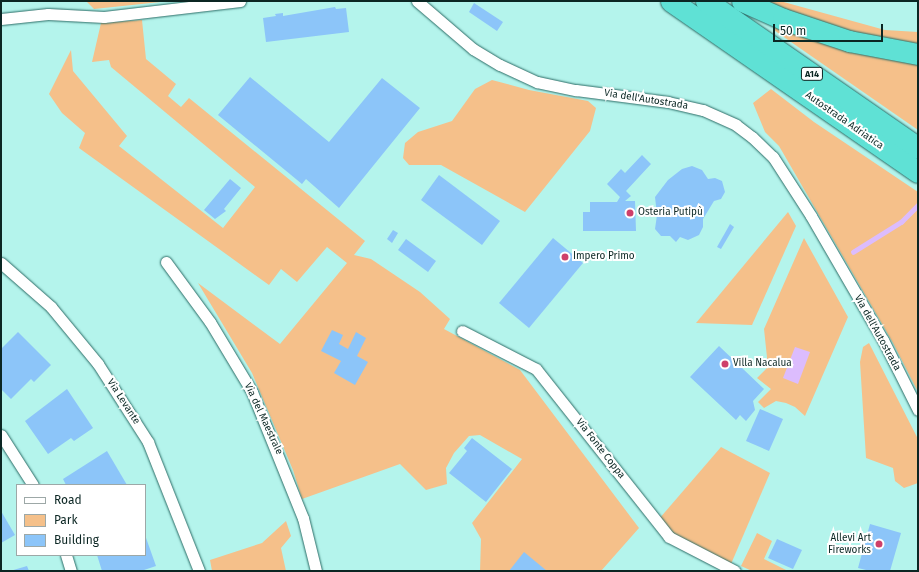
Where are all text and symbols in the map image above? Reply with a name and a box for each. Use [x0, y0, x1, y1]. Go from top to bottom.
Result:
scale bar [775, 16, 885, 42]
text: 50 m [780, 24, 806, 38]
road number: A14 [800, 67, 824, 81]
street label: Via dell'Autostrada [603, 87, 689, 113]
street label: Autostrada Adriatica [803, 90, 885, 152]
place label: Osteria Putipù [638, 207, 703, 219]
marker: Osteria Putipù [625, 208, 635, 218]
place label: Impero Primo [573, 251, 635, 263]
marker: Impero Primo [560, 252, 570, 262]
street label: Via dell'Autostrada [851, 293, 903, 373]
place label: Villa Nacalua [733, 358, 792, 370]
marker: Villa Nacalua [720, 359, 730, 369]
street label: Via Levante [104, 377, 142, 427]
street label: Via del Maestrale [241, 381, 285, 457]
street label: Via Fonte Coppa [573, 417, 627, 481]
legend [16, 484, 146, 556]
text: Road [54, 493, 82, 507]
text: Park [54, 513, 78, 527]
place label: Allevi Art Fireworks [828, 532, 871, 556]
text: Building [54, 533, 99, 547]
marker: Allevi Art Fireworks [874, 539, 884, 549]

